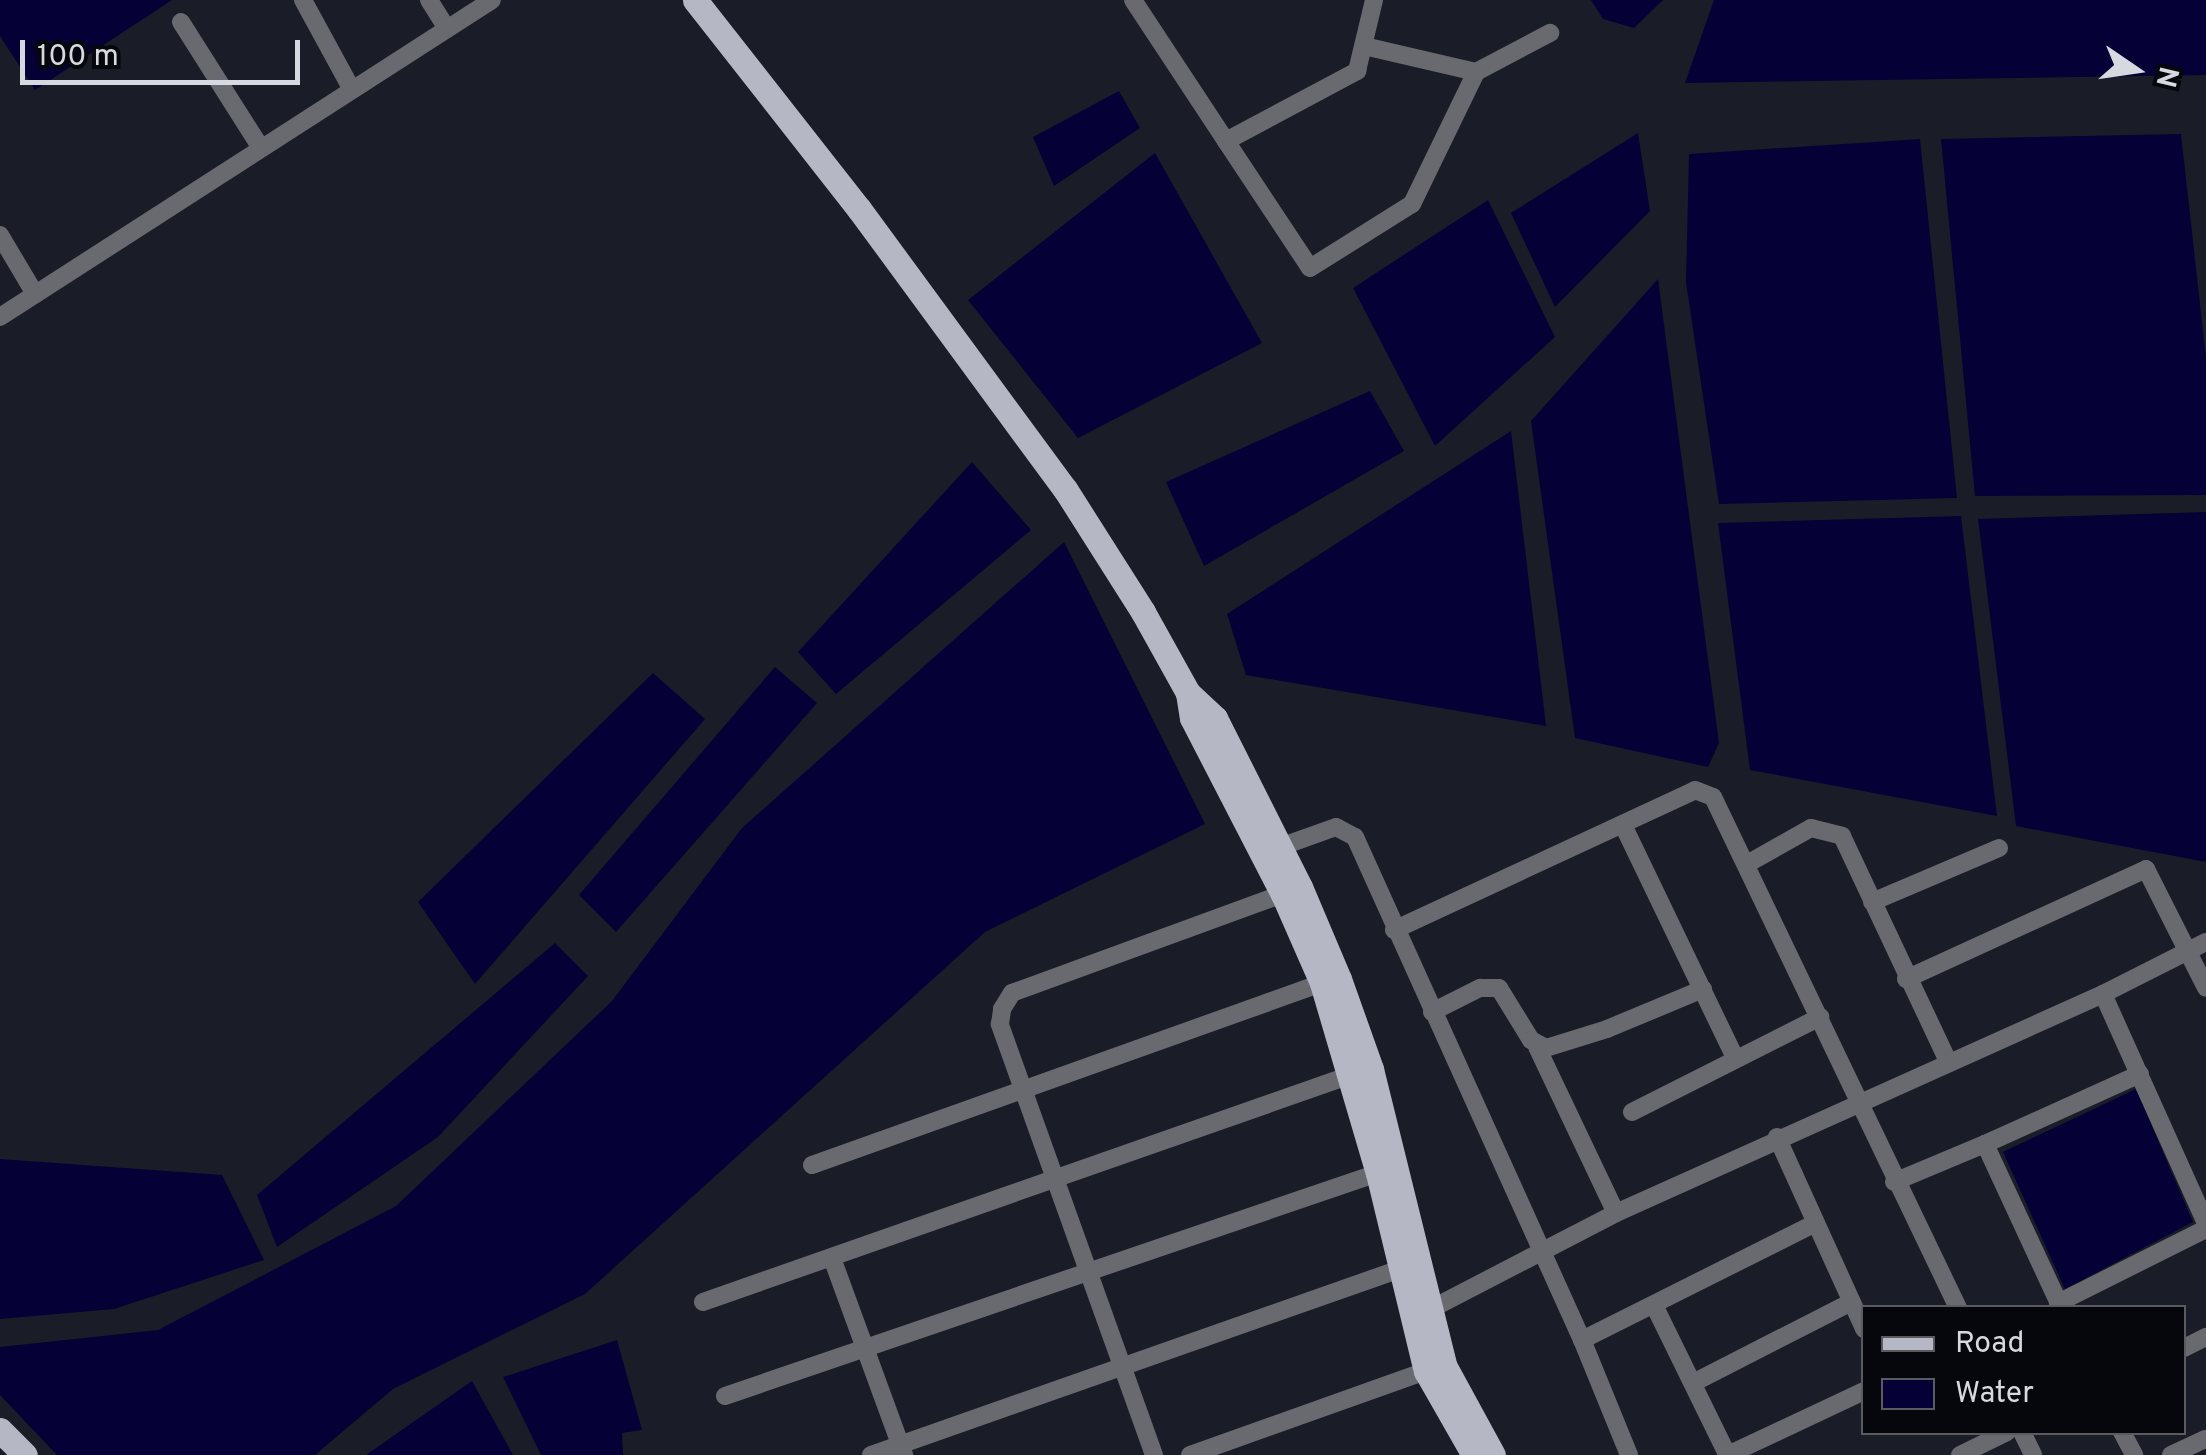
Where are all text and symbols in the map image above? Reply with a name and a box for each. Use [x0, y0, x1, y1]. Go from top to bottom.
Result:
scale bar [25, 20, 305, 82]
north arrow [2086, 20, 2186, 120]
text: 100 m [37, 39, 119, 76]
text: N [2145, 63, 2185, 91]
legend [1861, 1305, 2186, 1435]
text: Road [1955, 1326, 2024, 1363]
text: Water [1955, 1376, 2034, 1413]

